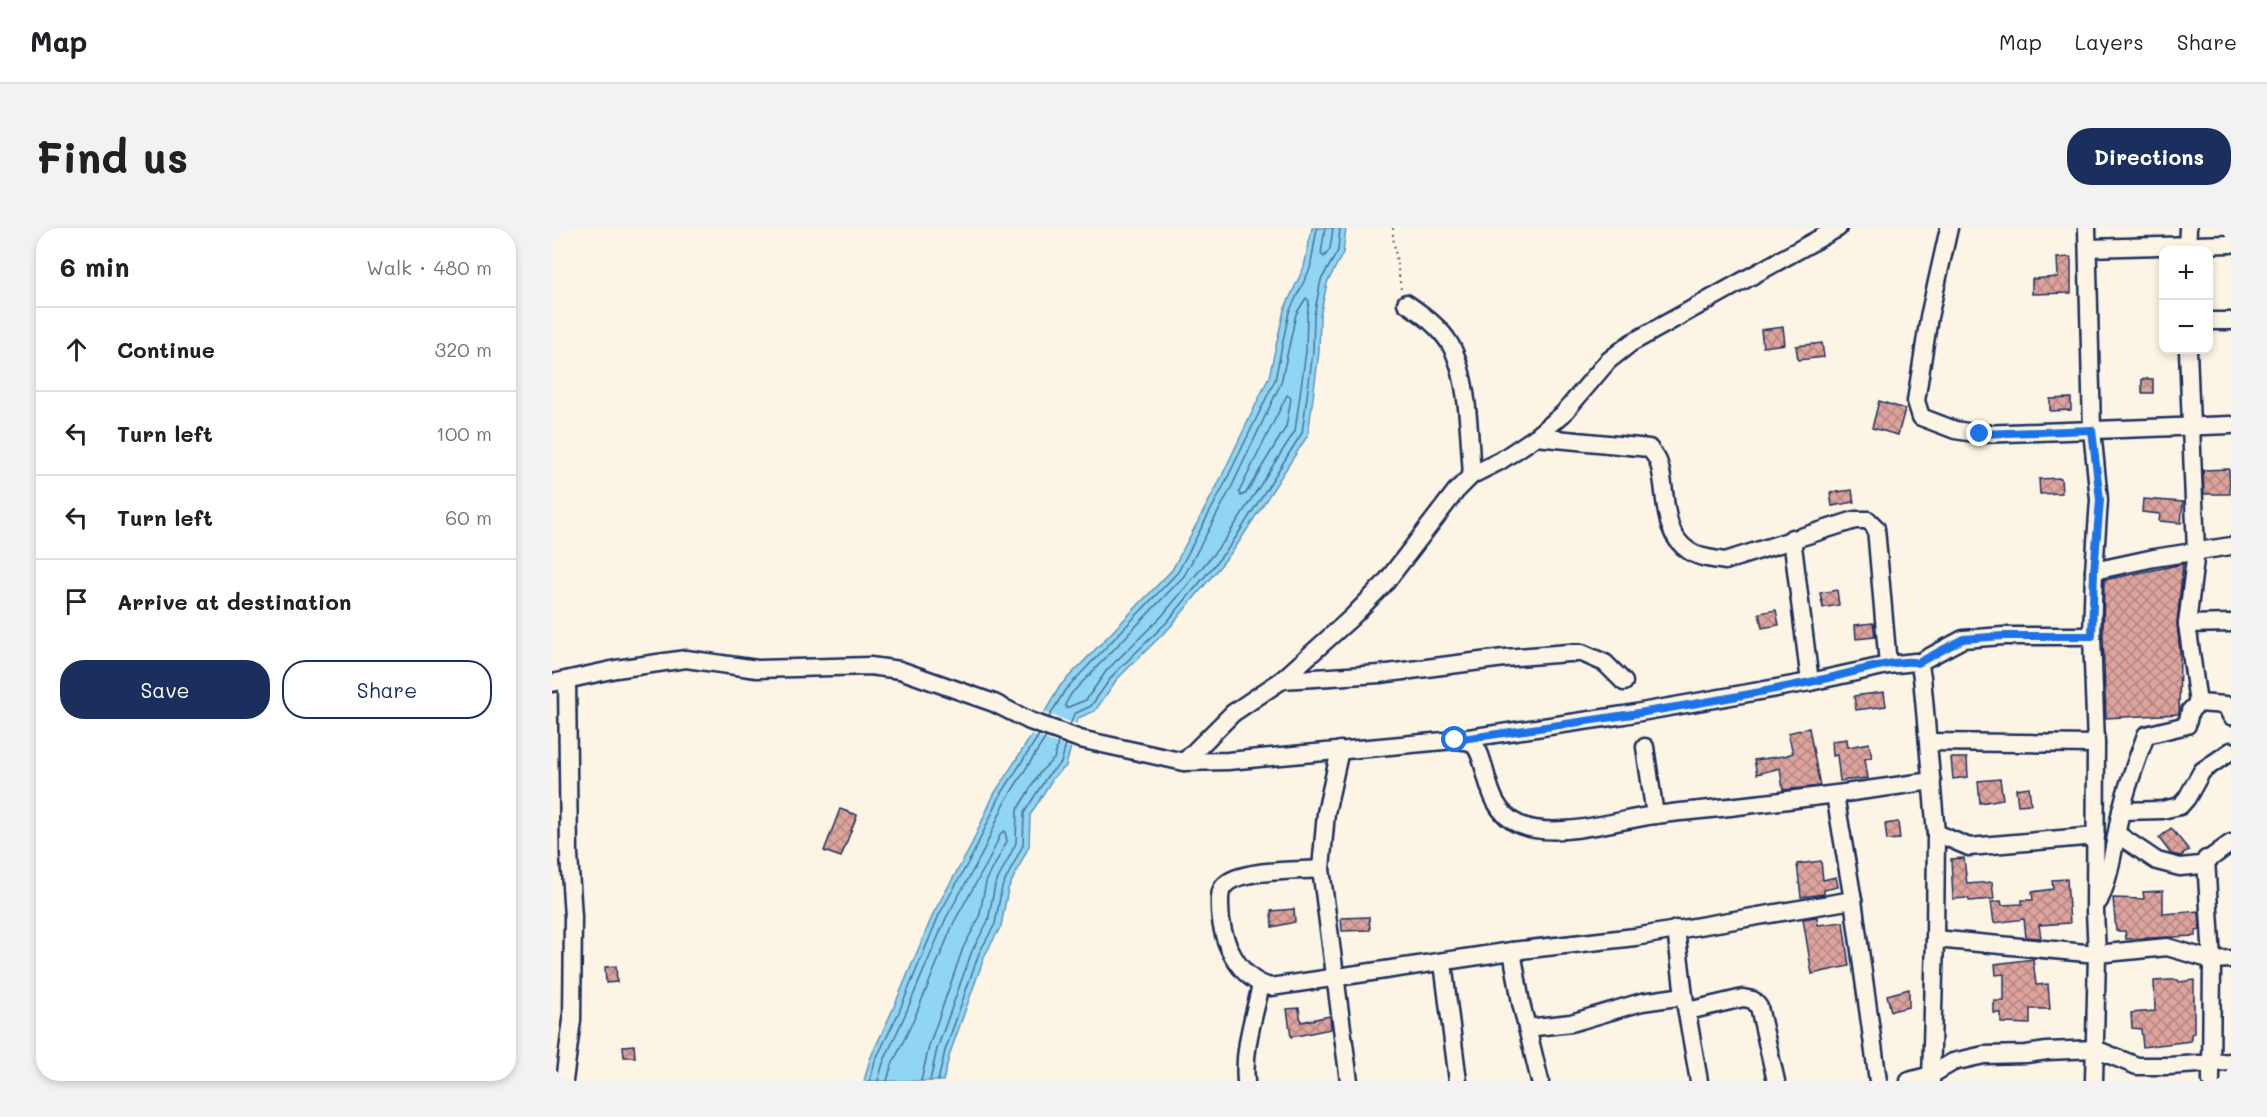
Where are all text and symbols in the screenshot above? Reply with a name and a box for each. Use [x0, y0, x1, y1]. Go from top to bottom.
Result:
text: Map [30, 23, 87, 59]
text: Map [1999, 28, 2042, 55]
text: Layers [2075, 28, 2144, 55]
text: Share [2177, 28, 2237, 55]
button: Directions [2067, 128, 2231, 185]
text: Find us [36, 129, 188, 184]
map controls [2159, 246, 2213, 354]
button: + [2159, 246, 2213, 300]
text: 6 min [60, 250, 129, 284]
text: Walk · 480 m [366, 254, 492, 280]
button: − [2159, 300, 2213, 354]
icon: ahead [60, 333, 93, 366]
text: Continue [117, 335, 215, 364]
text: 320 m [434, 336, 492, 362]
icon: left [60, 417, 93, 450]
text: Turn left [117, 419, 213, 448]
text: 100 m [436, 420, 492, 446]
route end [1966, 420, 1992, 446]
icon: left [60, 501, 93, 534]
text: Turn left [117, 503, 213, 532]
text: 60 m [445, 504, 492, 530]
icon: arrive [60, 585, 93, 618]
text: Arrive at destination [117, 587, 352, 616]
button: Save [60, 660, 270, 719]
button: Share [282, 660, 492, 719]
route start [1441, 726, 1467, 752]

